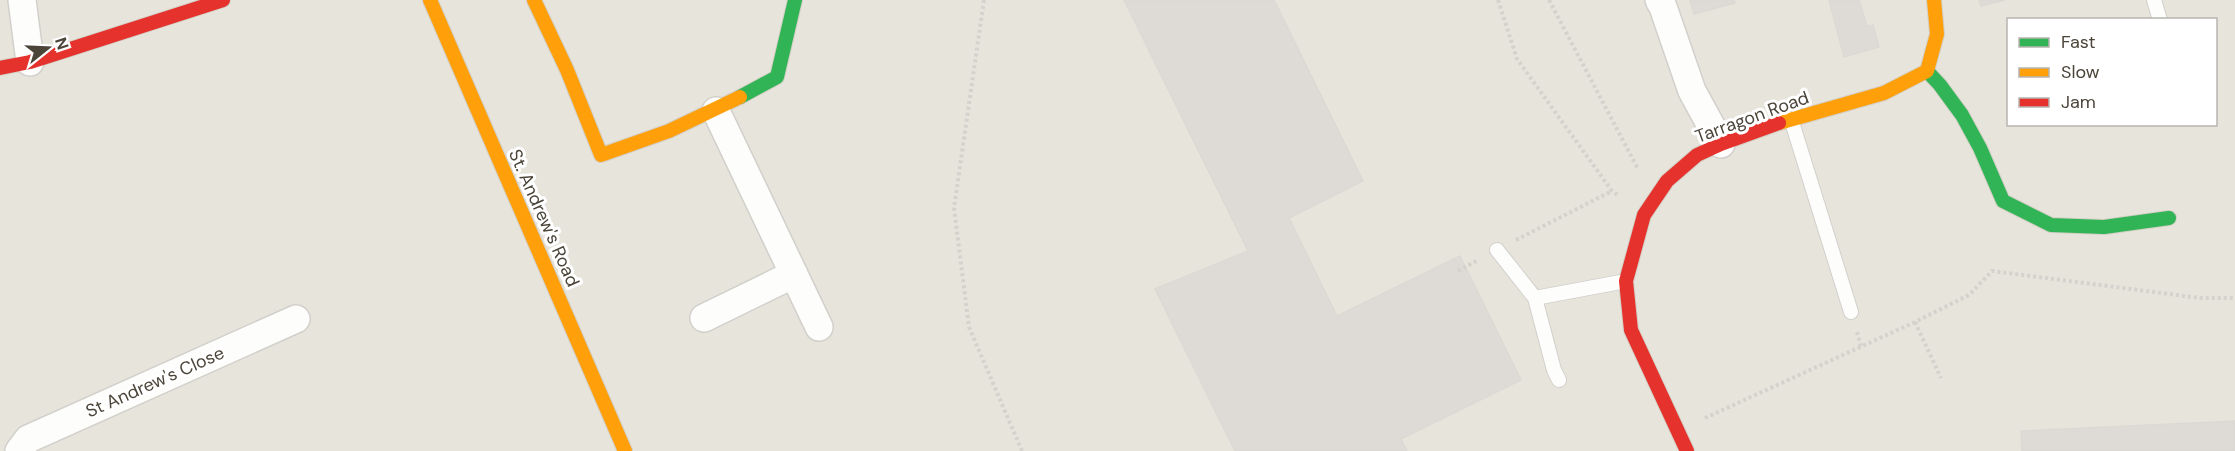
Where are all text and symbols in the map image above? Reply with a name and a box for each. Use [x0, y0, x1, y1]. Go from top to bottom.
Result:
north arrow [18, 18, 78, 78]
legend [2007, 18, 2217, 126]
text: Fast [2061, 30, 2096, 54]
text: N [50, 35, 74, 52]
text: Slow [2061, 60, 2100, 84]
street label: Tarragon Road [1692, 85, 1812, 149]
text: Jam [2061, 90, 2096, 114]
street label: St. Andrew's Road [503, 146, 585, 290]
street label: St Andrew's Close [82, 341, 228, 423]

